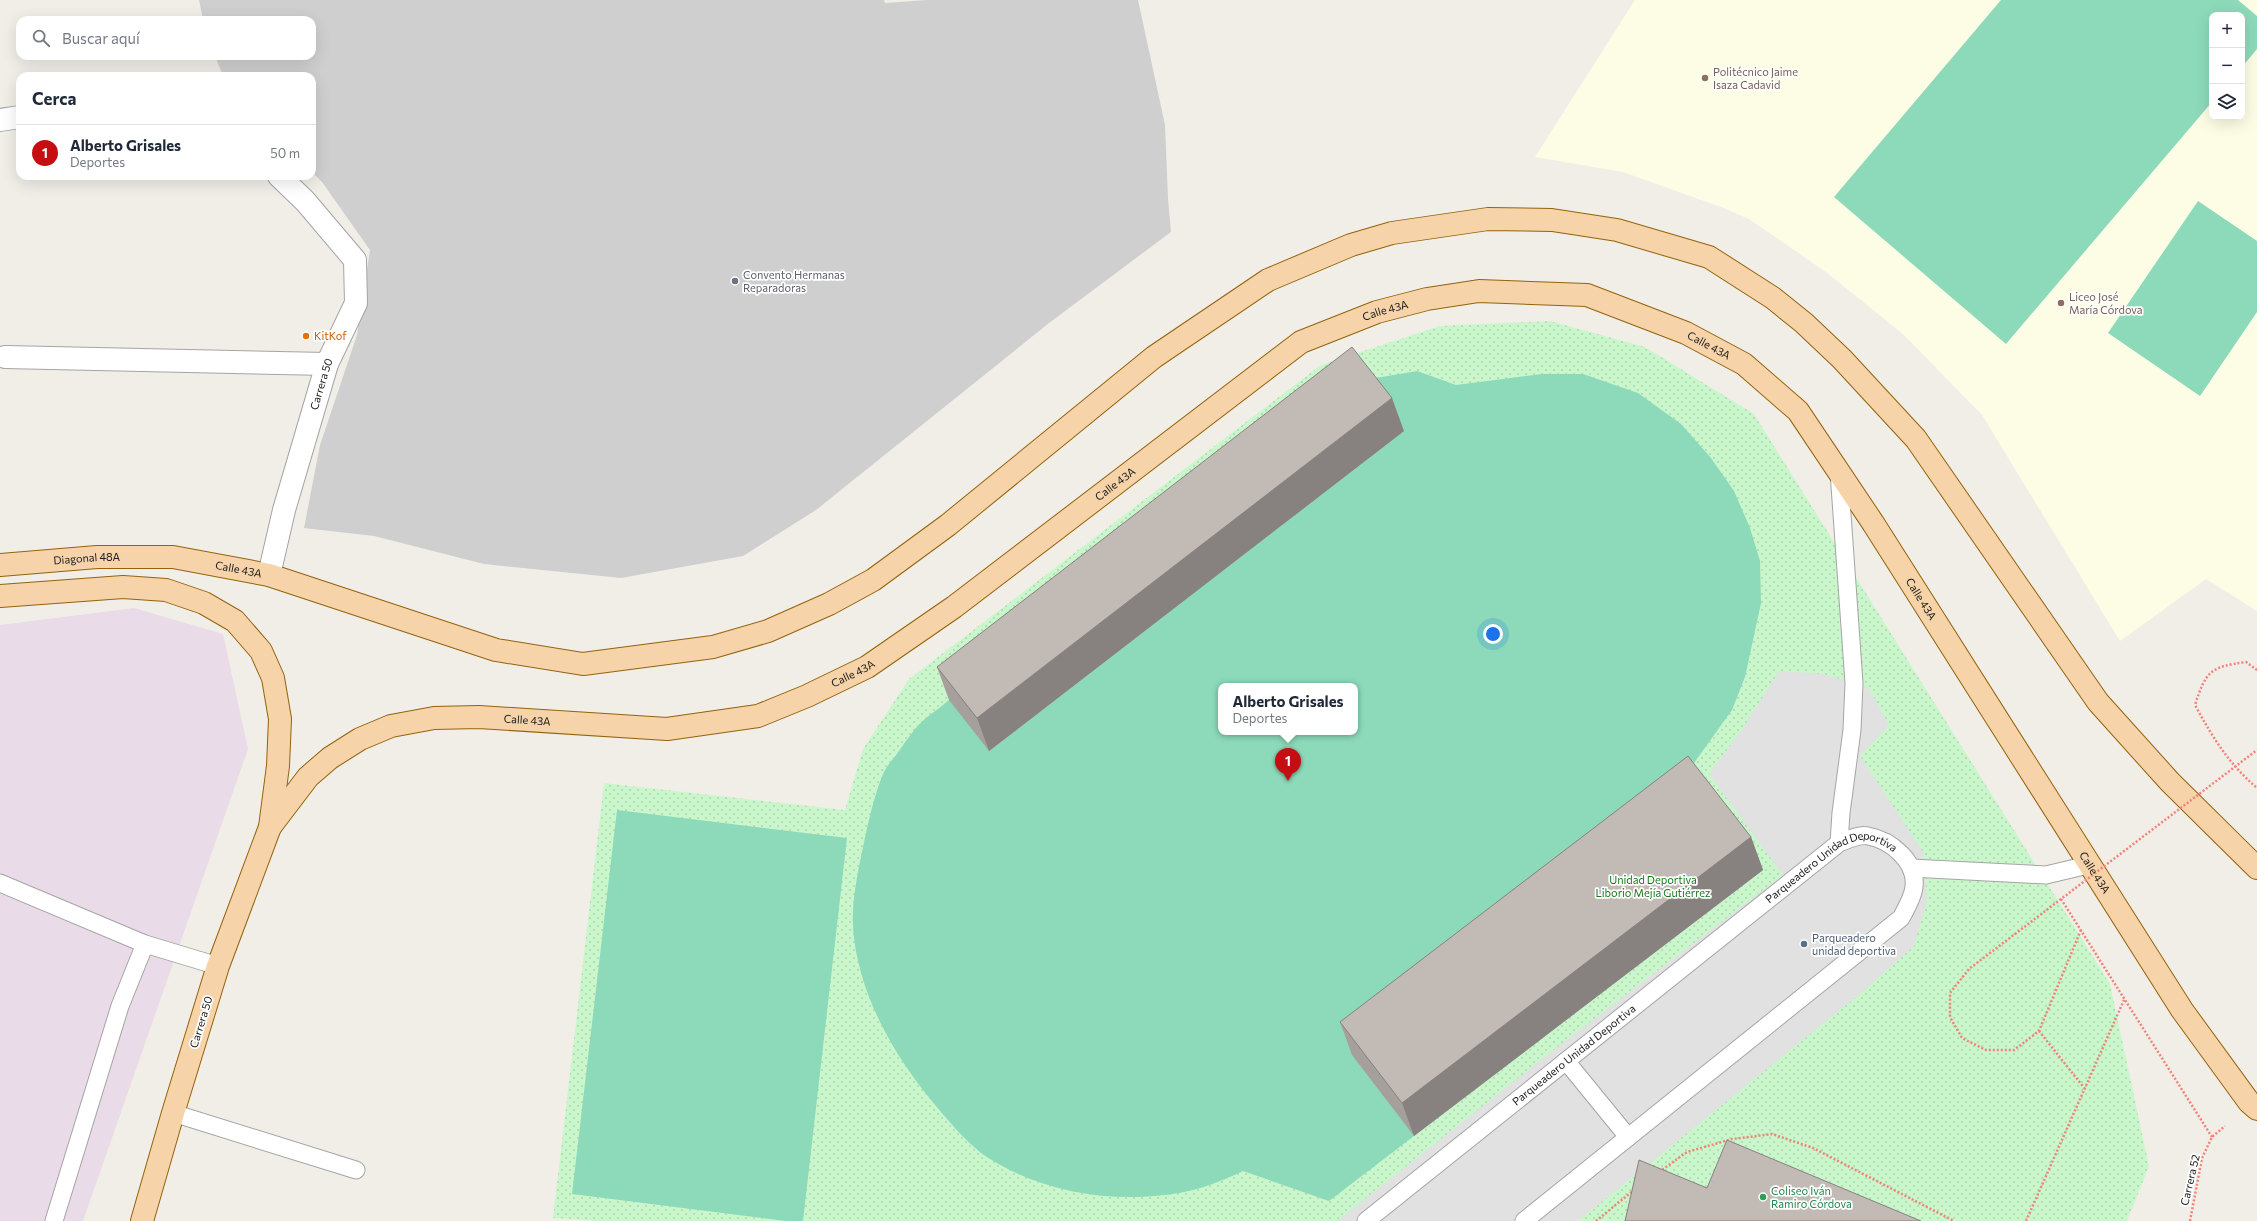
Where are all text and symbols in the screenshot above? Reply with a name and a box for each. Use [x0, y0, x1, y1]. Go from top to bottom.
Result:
map controls [2209, 12, 2245, 120]
button: + [2209, 12, 2245, 48]
search box [16, 16, 316, 60]
icon: search [30, 27, 52, 49]
text: Buscar aquí [62, 29, 140, 47]
button: − [2209, 48, 2245, 84]
place label: Politécnico Jaime Isaza Cadavid [1713, 65, 1798, 91]
marker: Politécnico Jaime Isaza Cadavid [1700, 73, 1710, 83]
button: layers [2209, 84, 2245, 120]
text: Cerca [32, 88, 77, 109]
text: Alberto Grisales [70, 136, 181, 154]
text: 1 [42, 145, 48, 161]
text: 50 m [270, 145, 300, 161]
text: Deportes [70, 154, 125, 170]
place label: Convento Hermanas Reparadoras [743, 268, 845, 294]
marker: Convento Hermanas Reparadoras [730, 276, 740, 286]
place label: Liceo José María Córdova [2069, 290, 2143, 316]
street label: Calle 43A [1360, 297, 1410, 323]
marker: Liceo José María Córdova [2056, 298, 2066, 308]
street label: Calle 43A [1685, 328, 1733, 362]
place label: KitKof [314, 329, 347, 342]
marker: KitKof [301, 331, 311, 341]
street label: Carrera 50 [307, 356, 335, 411]
street label: Calle 43A [1092, 464, 1138, 503]
street label: Diagonal 48A [53, 550, 120, 567]
street label: Calle 43A [214, 558, 263, 580]
street label: Calle 43A [1903, 575, 1940, 622]
your location [1483, 624, 1503, 644]
street label: Calle 43A [829, 657, 877, 689]
popup [1218, 683, 1358, 735]
text: Alberto Grisales [1232, 692, 1344, 710]
text: Deportes [1232, 710, 1288, 726]
street label: Calle 43A [503, 712, 551, 728]
pin: 1 [1275, 748, 1301, 781]
street label: Parqueadero Unidad Deportiva [1762, 828, 1900, 905]
street label: Calle 43A [2077, 849, 2113, 896]
park label: Unidad Deportiva Liborio Mejía Gutiérrez [1595, 873, 1711, 899]
place label: Parqueadero unidad deportiva [1812, 931, 1896, 957]
marker: Parqueadero unidad deportiva [1799, 939, 1809, 949]
street label: Carrera 50 [187, 994, 215, 1049]
street label: Parqueadero Unidad Deportiva [1509, 1001, 1638, 1108]
street label: Carrera 52 [2177, 1153, 2202, 1207]
place label: Coliseo Iván Ramiro Córdova [1771, 1184, 1852, 1210]
marker: Coliseo Iván Ramiro Córdova [1758, 1192, 1768, 1202]

